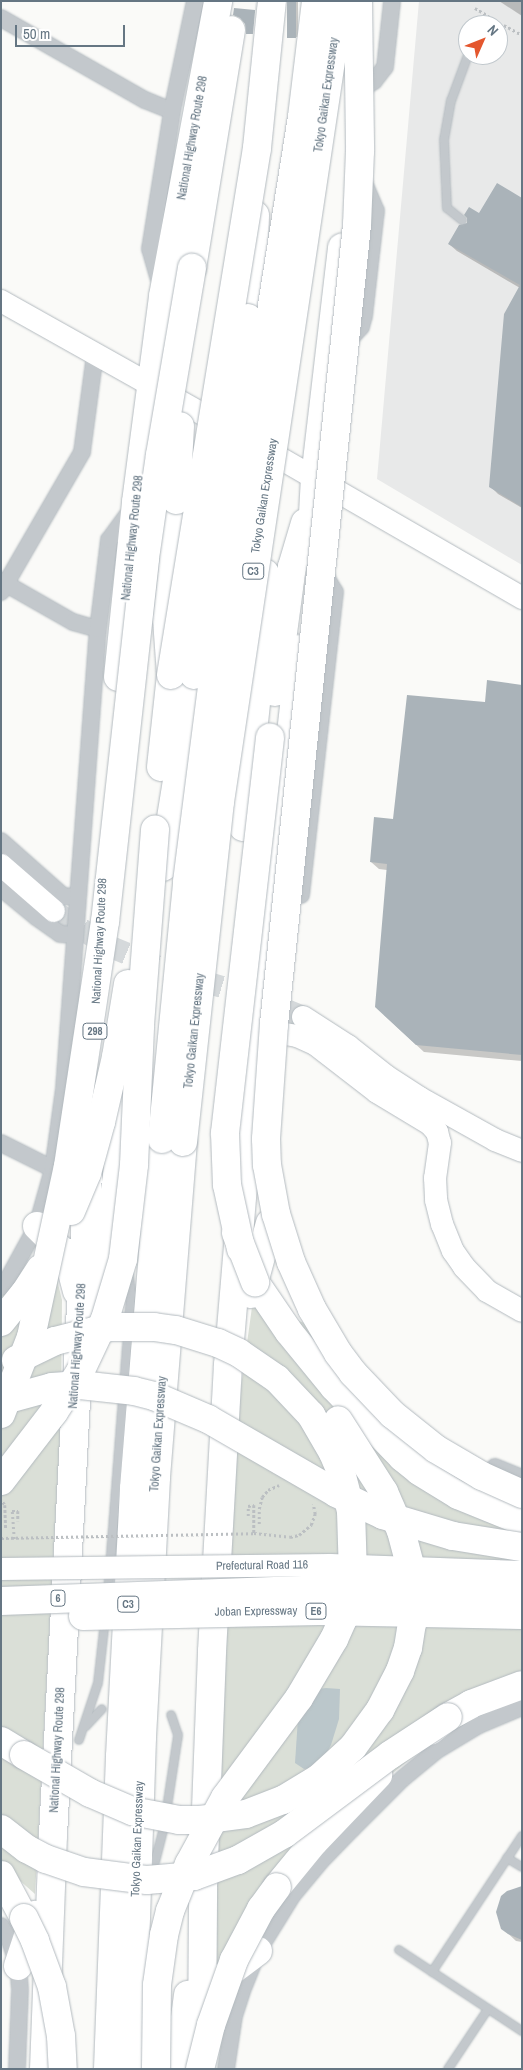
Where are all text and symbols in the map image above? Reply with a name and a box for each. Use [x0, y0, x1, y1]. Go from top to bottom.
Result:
scale bar [18, 15, 128, 47]
north arrow [458, 15, 508, 65]
text: N [484, 21, 502, 40]
text: 50 m [23, 23, 50, 44]
street label: Tokyo Gaikan Expressway [312, 37, 342, 153]
street label: National Highway Route 298 [175, 75, 211, 201]
street label: Tokyo Gaikan Expressway [249, 438, 281, 554]
street label: National Highway Route 298 [119, 475, 147, 601]
road number: C3 [242, 562, 264, 580]
street label: National Highway Route 298 [90, 878, 110, 1004]
street label: Tokyo Gaikan Expressway [182, 973, 208, 1089]
road number: 298 [81, 1022, 109, 1040]
street label: National Highway Route 298 [66, 1283, 90, 1409]
street label: Tokyo Gaikan Expressway [148, 1376, 170, 1492]
street label: Prefectural Road 116 [216, 1558, 308, 1574]
road number: 6 [49, 1590, 67, 1606]
road number: C3 [117, 1596, 139, 1612]
road number: E6 [305, 1602, 327, 1620]
street label: Joban Expressway [215, 1604, 297, 1620]
street label: National Highway Route 298 [48, 1687, 68, 1813]
street label: Tokyo Gaikan Expressway [129, 1781, 147, 1897]

